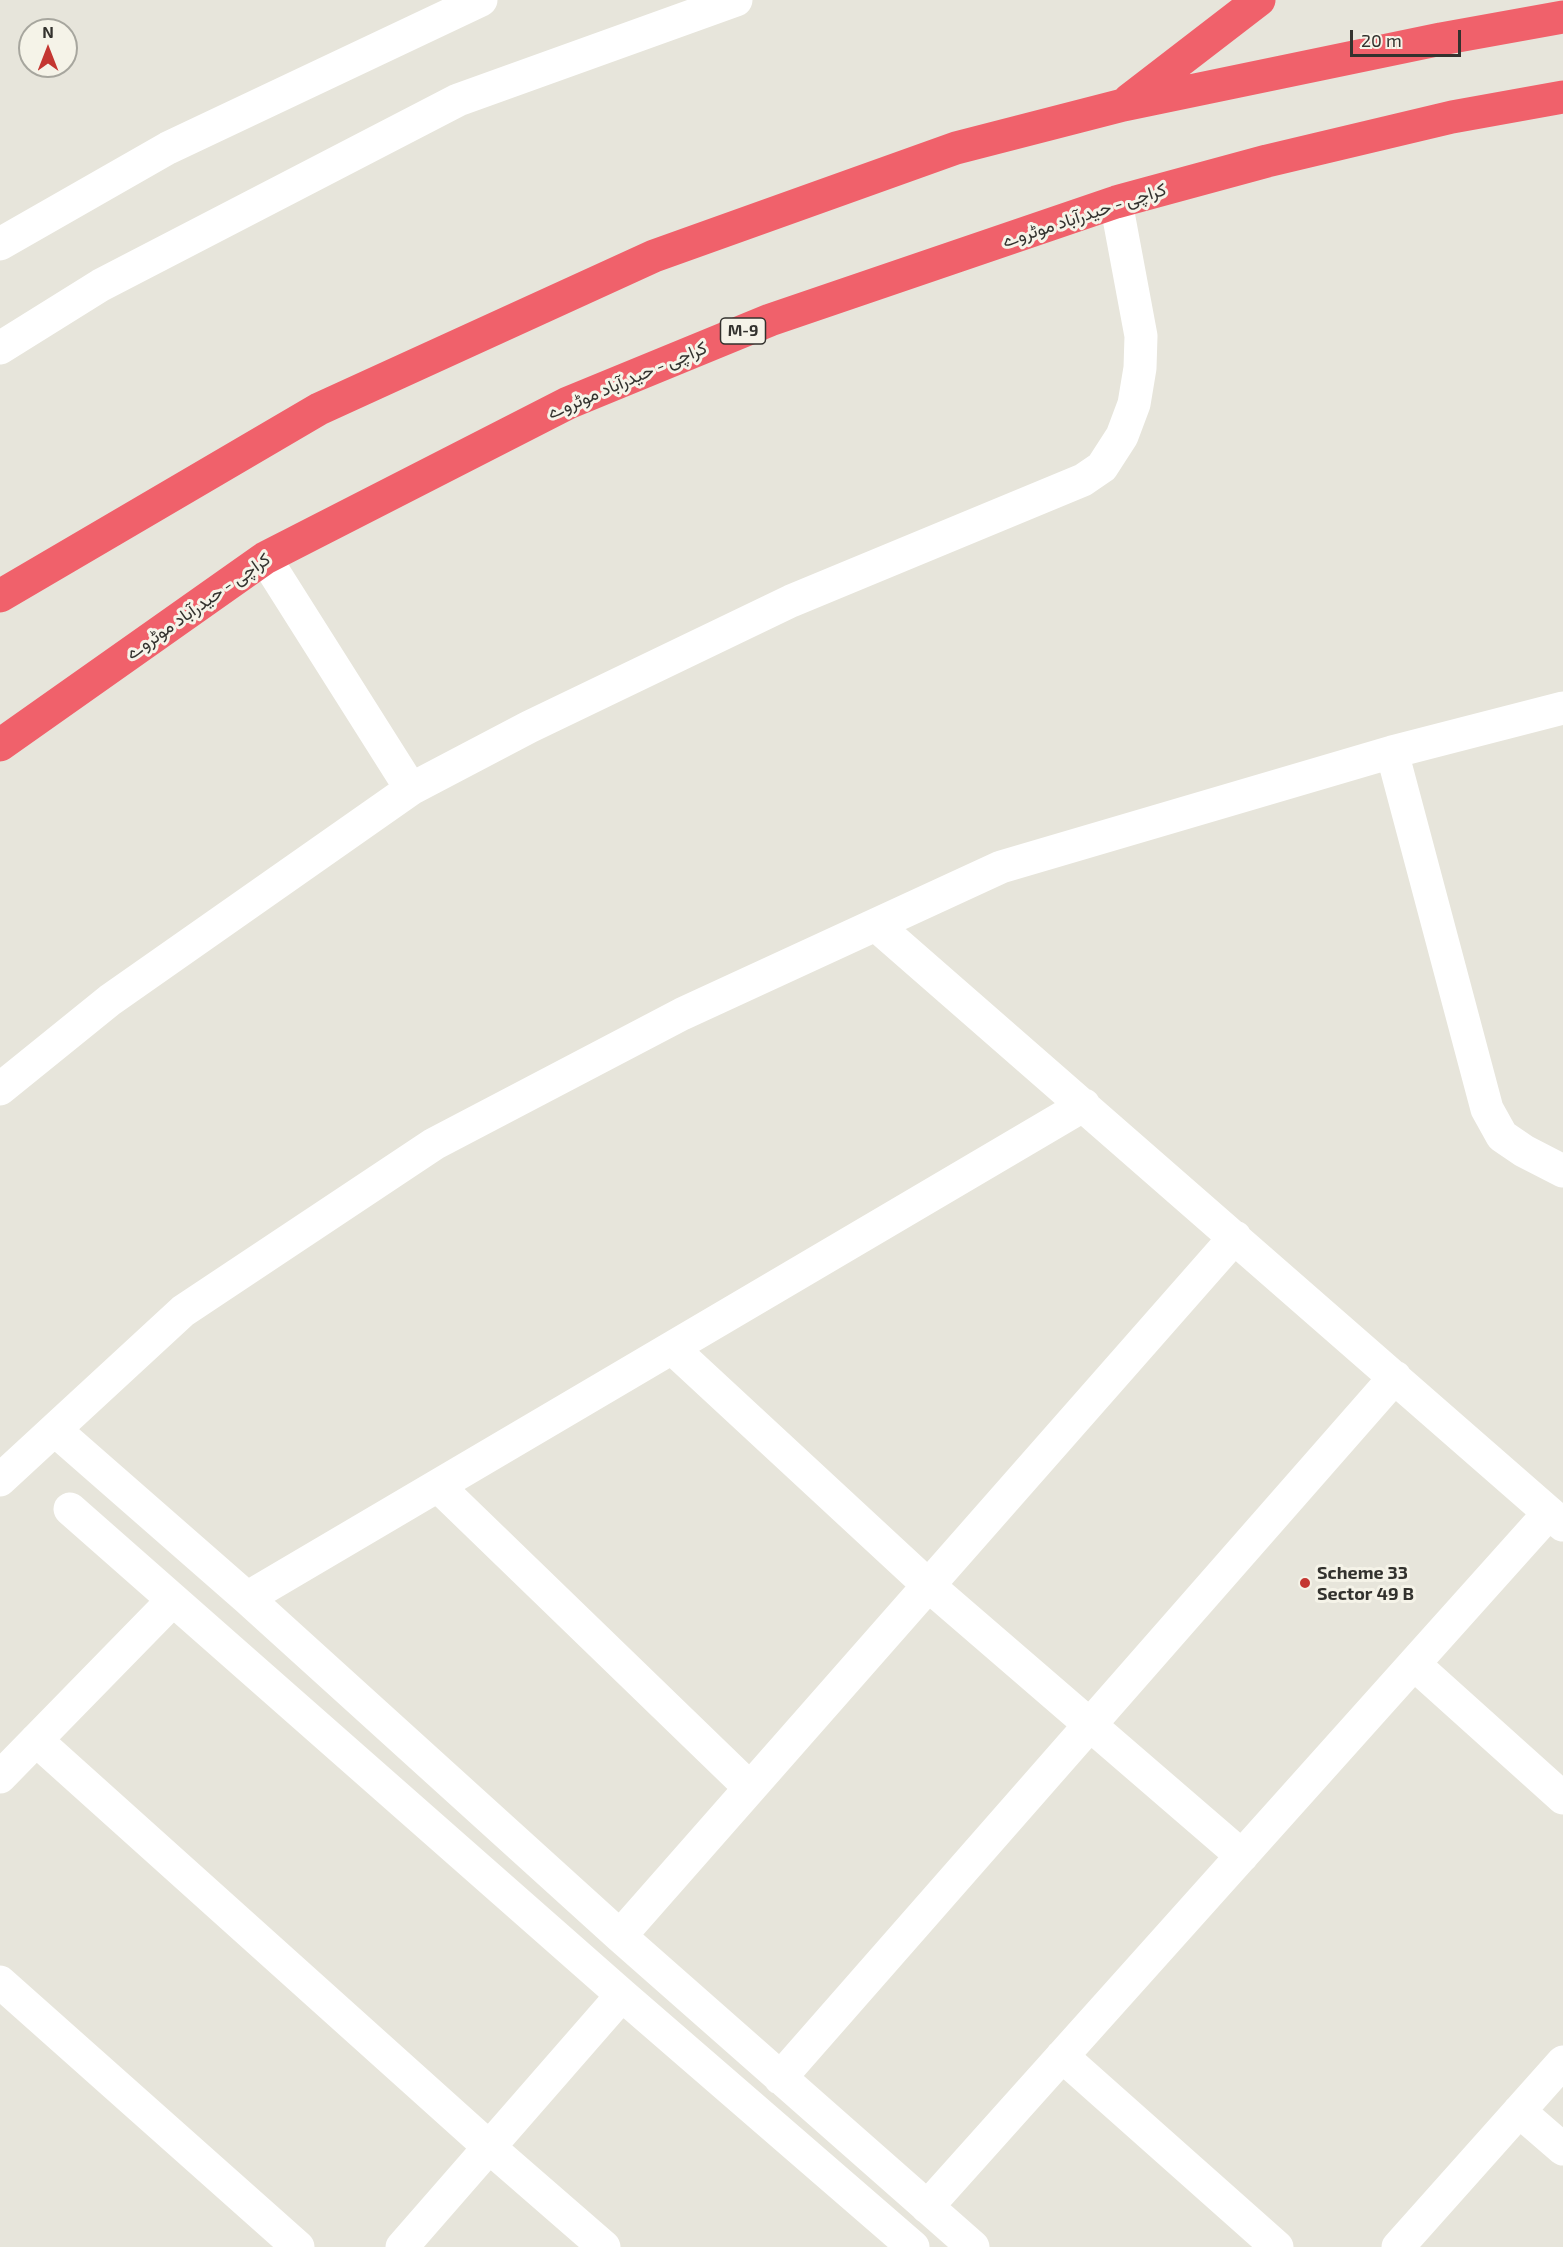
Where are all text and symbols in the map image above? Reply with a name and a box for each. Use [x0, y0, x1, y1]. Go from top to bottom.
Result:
north arrow [18, 18, 78, 78]
scale bar [1353, 18, 1464, 56]
text: N [42, 22, 54, 41]
text: 20 m [1361, 29, 1402, 51]
street label: کراچی - حیدرآباد موٹروے [999, 178, 1169, 252]
road number: M-9 [720, 318, 766, 344]
street label: کراچی - حیدرآباد موٹروے [544, 337, 710, 423]
street label: کراچی - حیدرآباد موٹروے [122, 548, 274, 664]
place label: Scheme 33 Sector 49 B [1317, 1562, 1414, 1604]
marker: Scheme 33 Sector 49 B [1298, 1576, 1312, 1590]

